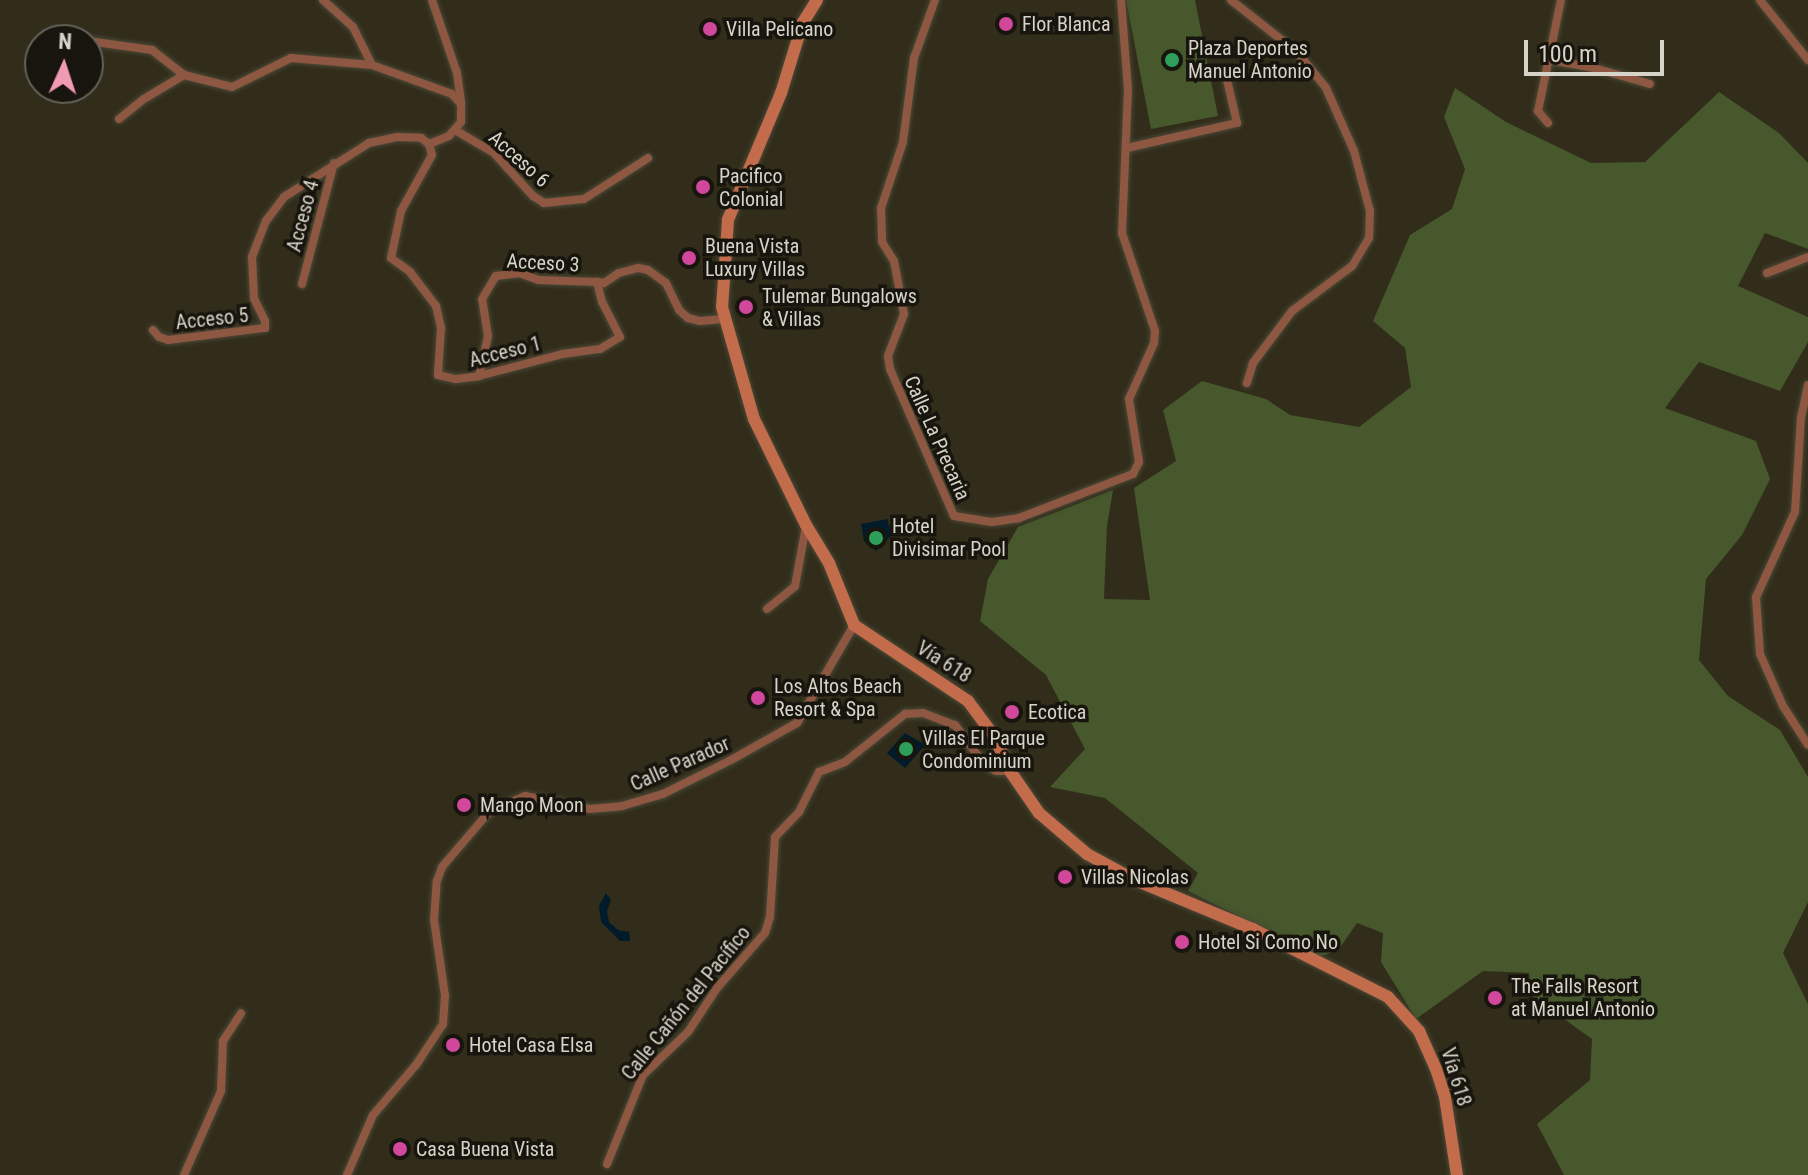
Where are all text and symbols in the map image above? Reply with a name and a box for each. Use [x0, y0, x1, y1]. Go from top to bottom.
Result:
place label: Flor Blanca [1022, 12, 1111, 36]
marker: Flor Blanca [997, 15, 1015, 33]
place label: Villa Pelicano [726, 17, 833, 41]
marker: Villa Pelicano [701, 20, 719, 38]
north arrow [24, 24, 104, 104]
scale bar [1528, 24, 1668, 74]
text: N [58, 29, 73, 54]
place label: Plaza Deportes Manuel Antonio [1188, 36, 1312, 83]
text: 100 m [1538, 40, 1597, 68]
marker: Plaza Deportes Manuel Antonio [1163, 51, 1181, 69]
street label: Acceso 6 [484, 126, 554, 192]
place label: Pacifico Colonial [719, 164, 783, 211]
street label: Acceso 4 [282, 178, 324, 254]
marker: Pacifico Colonial [694, 178, 712, 196]
place label: Buena Vista Luxury Villas [705, 234, 805, 281]
street label: Acceso 3 [506, 249, 580, 277]
marker: Buena Vista Luxury Villas [680, 249, 698, 267]
place label: Tulemar Bungalows & Villas [762, 284, 917, 331]
marker: Tulemar Bungalows & Villas [737, 298, 755, 316]
street label: Acceso 5 [174, 303, 250, 335]
street label: Acceso 1 [467, 332, 543, 372]
street label: Calle La Precaria [899, 372, 975, 504]
place label: Hotel Divisimar Pool [892, 514, 1006, 561]
marker: Hotel Divisimar Pool [867, 529, 885, 547]
street label: Vía 618 [912, 636, 976, 688]
place label: Los Altos Beach Resort & Spa [774, 674, 902, 721]
marker: Los Altos Beach Resort & Spa [749, 689, 767, 707]
place label: Ecotica [1028, 700, 1086, 724]
marker: Ecotica [1003, 703, 1021, 721]
place label: Villas El Parque Condominium [922, 726, 1045, 773]
street label: Calle Parador [627, 731, 733, 797]
marker: Villas El Parque Condominium [897, 740, 915, 758]
place label: Mango Moon [480, 793, 584, 817]
marker: Mango Moon [455, 796, 473, 814]
place label: Villas Nicolas [1081, 865, 1189, 889]
marker: Villas Nicolas [1056, 868, 1074, 886]
street label: Calle Cañón del Pacífico [617, 921, 755, 1085]
place label: Hotel Si Como No [1198, 930, 1338, 954]
marker: Hotel Si Como No [1173, 933, 1191, 951]
place label: The Falls Resort at Manuel Antonio [1511, 974, 1655, 1021]
marker: The Falls Resort at Manuel Antonio [1486, 989, 1504, 1007]
place label: Hotel Casa Elsa [469, 1033, 593, 1057]
marker: Hotel Casa Elsa [444, 1036, 462, 1054]
street label: Vía 618 [1436, 1045, 1476, 1109]
place label: Casa Buena Vista [416, 1137, 554, 1161]
marker: Casa Buena Vista [391, 1140, 409, 1158]

